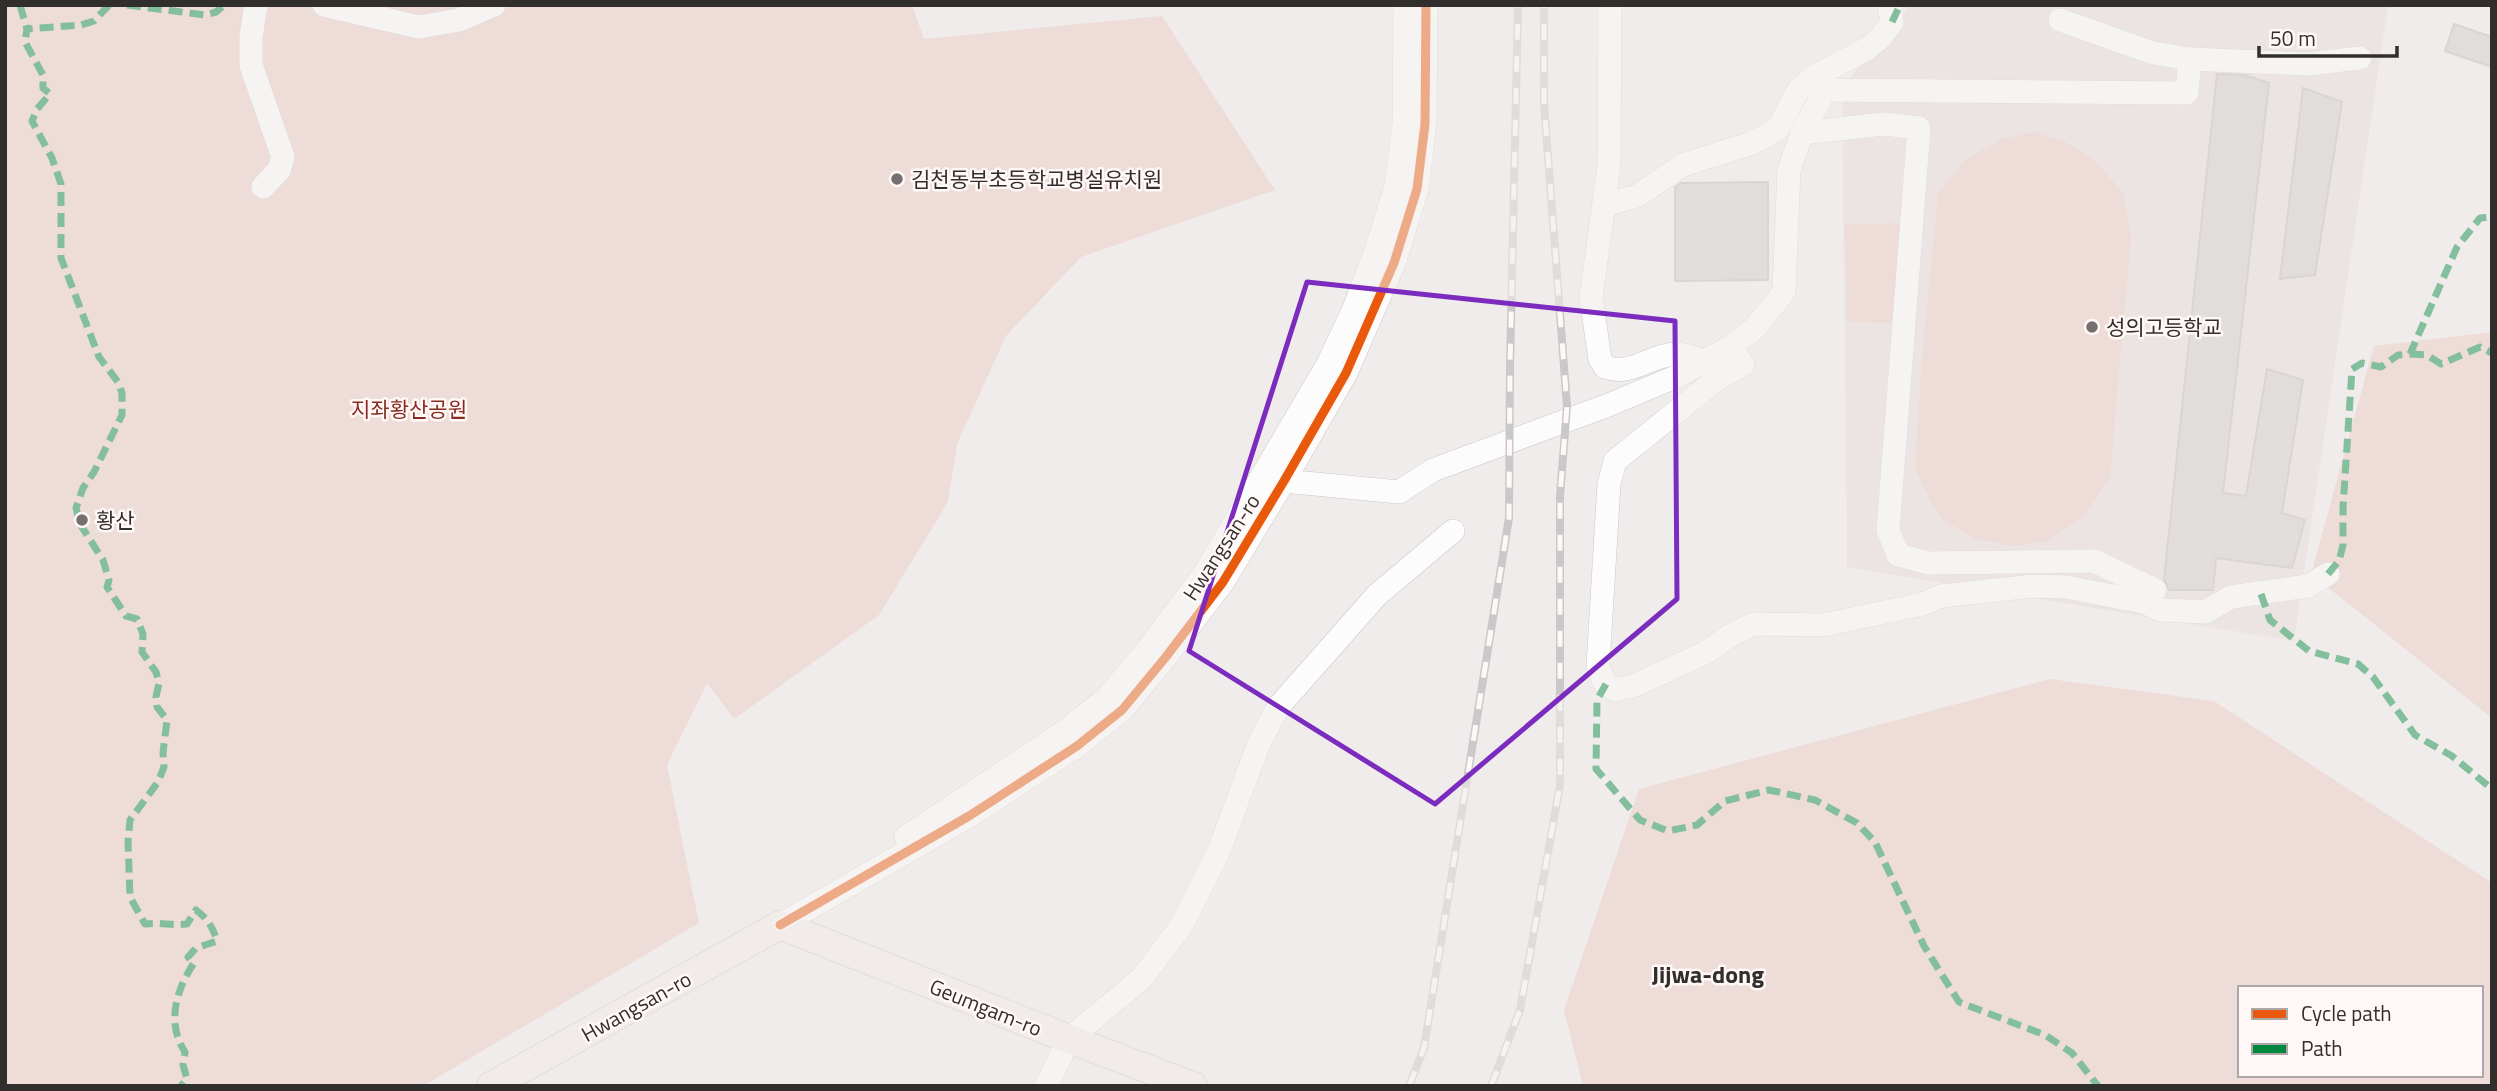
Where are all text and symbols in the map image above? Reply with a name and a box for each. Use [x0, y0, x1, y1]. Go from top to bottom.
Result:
scale bar [2259, 14, 2397, 58]
text: 50 m [2270, 22, 2316, 54]
place label: 김천동부초등학교병설유치원 [911, 163, 1162, 195]
marker: 김천동부초등학교병설유치원 [889, 171, 905, 187]
place label: 성의고등학교 [2106, 311, 2222, 343]
marker: 성의고등학교 [2084, 319, 2100, 335]
park label: 지좌황산공원 [351, 393, 467, 425]
street label: Hwangsan-ro [1174, 487, 1268, 607]
place label: 황산 [96, 504, 135, 536]
marker: 황산 [74, 512, 90, 528]
district label: Jijwa-dong [1652, 956, 1764, 992]
street label: Hwangsan-ro [575, 963, 697, 1049]
street label: Geumgam-ro [925, 970, 1047, 1044]
legend [2238, 986, 2483, 1077]
text: Cycle path [2301, 997, 2392, 1029]
text: Path [2301, 1032, 2343, 1064]

